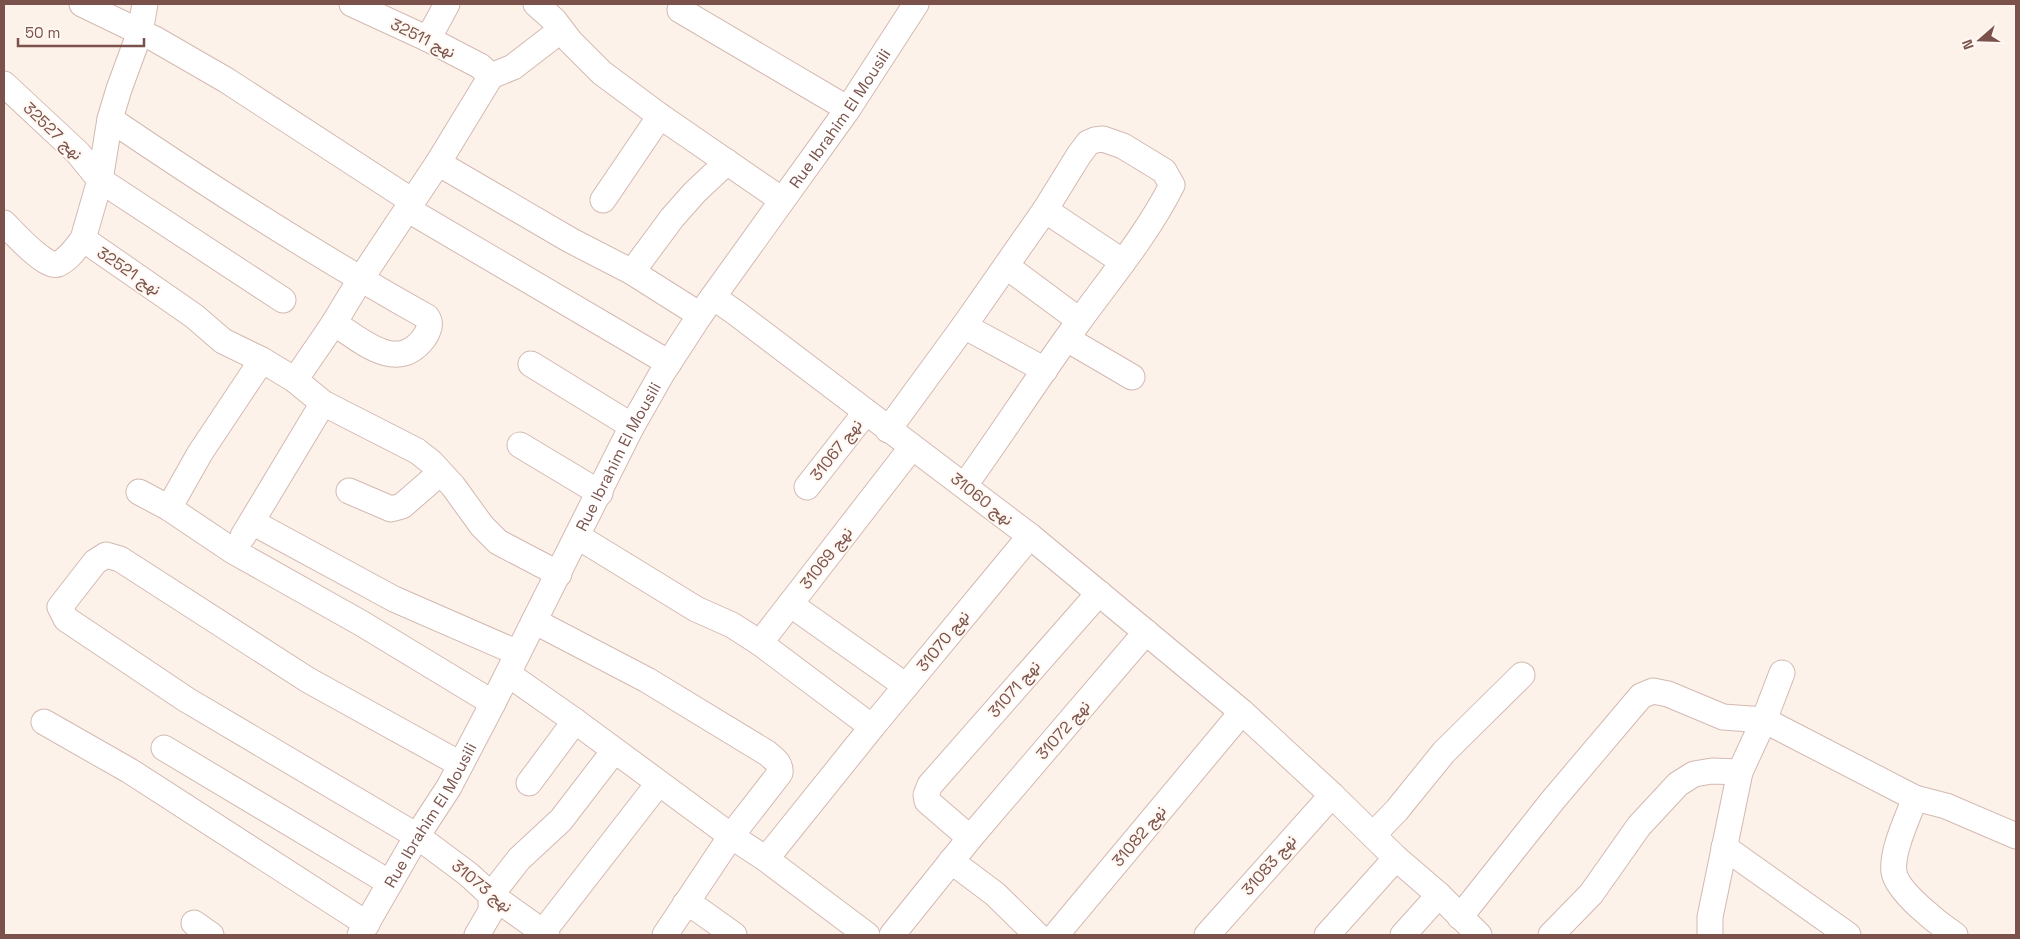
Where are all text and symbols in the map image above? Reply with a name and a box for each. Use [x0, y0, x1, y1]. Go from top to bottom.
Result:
street label: نهج 32511 [387, 13, 459, 64]
scale bar [18, 15, 144, 47]
north arrow [1955, 15, 2005, 65]
text: 50 m [25, 23, 60, 42]
text: N [1958, 37, 1978, 52]
street label: Rue Ibrahim El Mousili [784, 44, 895, 192]
street label: نهج 32527 [18, 97, 87, 165]
street label: نهج 32521 [92, 242, 165, 301]
street label: Rue Ibrahim El Mousili [571, 378, 665, 534]
street label: نهج 31067 [805, 415, 867, 486]
street label: نهج 31060 [946, 468, 1018, 531]
street label: نهج 31069 [795, 523, 858, 594]
street label: نهج 31070 [912, 606, 975, 677]
street label: نهج 31071 [983, 656, 1045, 723]
street label: نهج 31072 [1031, 696, 1095, 765]
street label: Rue Ibrahim El Mousili [379, 739, 481, 891]
street label: نهج 31082 [1107, 801, 1171, 872]
street label: نهج 31083 [1237, 830, 1302, 900]
street label: نهج 31073 [447, 855, 517, 918]

